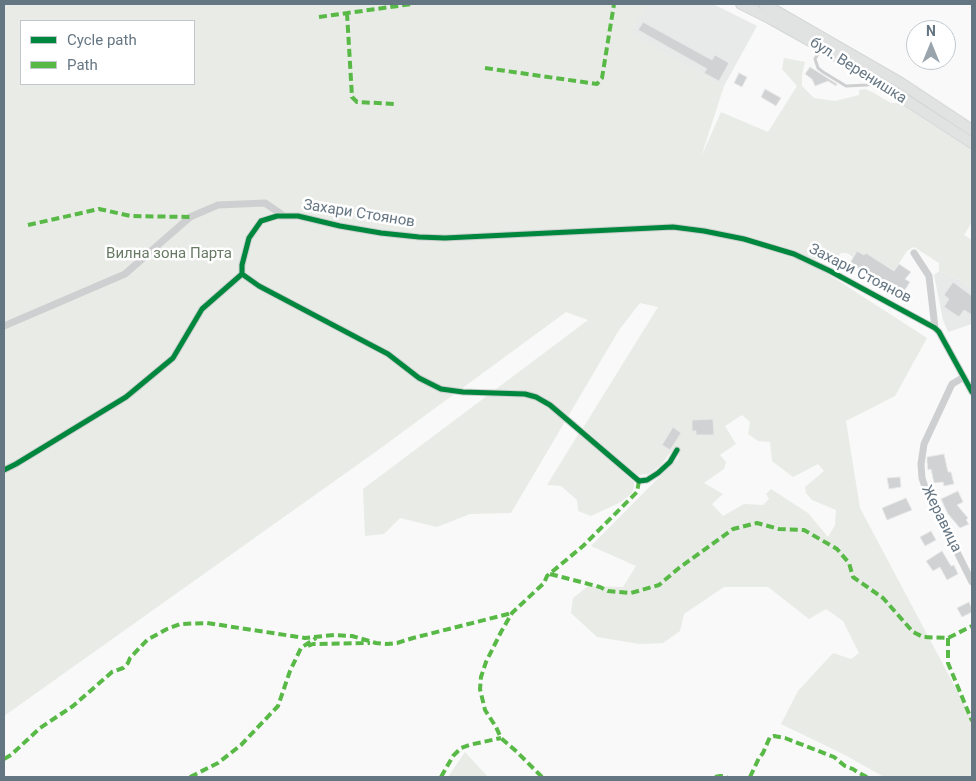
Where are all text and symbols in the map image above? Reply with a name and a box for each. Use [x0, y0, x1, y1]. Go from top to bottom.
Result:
legend [20, 20, 195, 85]
north arrow [906, 20, 956, 70]
text: N [926, 23, 936, 39]
text: Cycle path [67, 31, 137, 49]
street label: бул. Веренишка [806, 34, 910, 108]
text: Path [67, 56, 98, 74]
street label: Захари Стоянов [302, 196, 416, 232]
street label: Захари Стоянов [806, 240, 914, 308]
park label: Вилна зона Парта [106, 245, 232, 263]
street label: Жеравица [917, 483, 965, 555]

